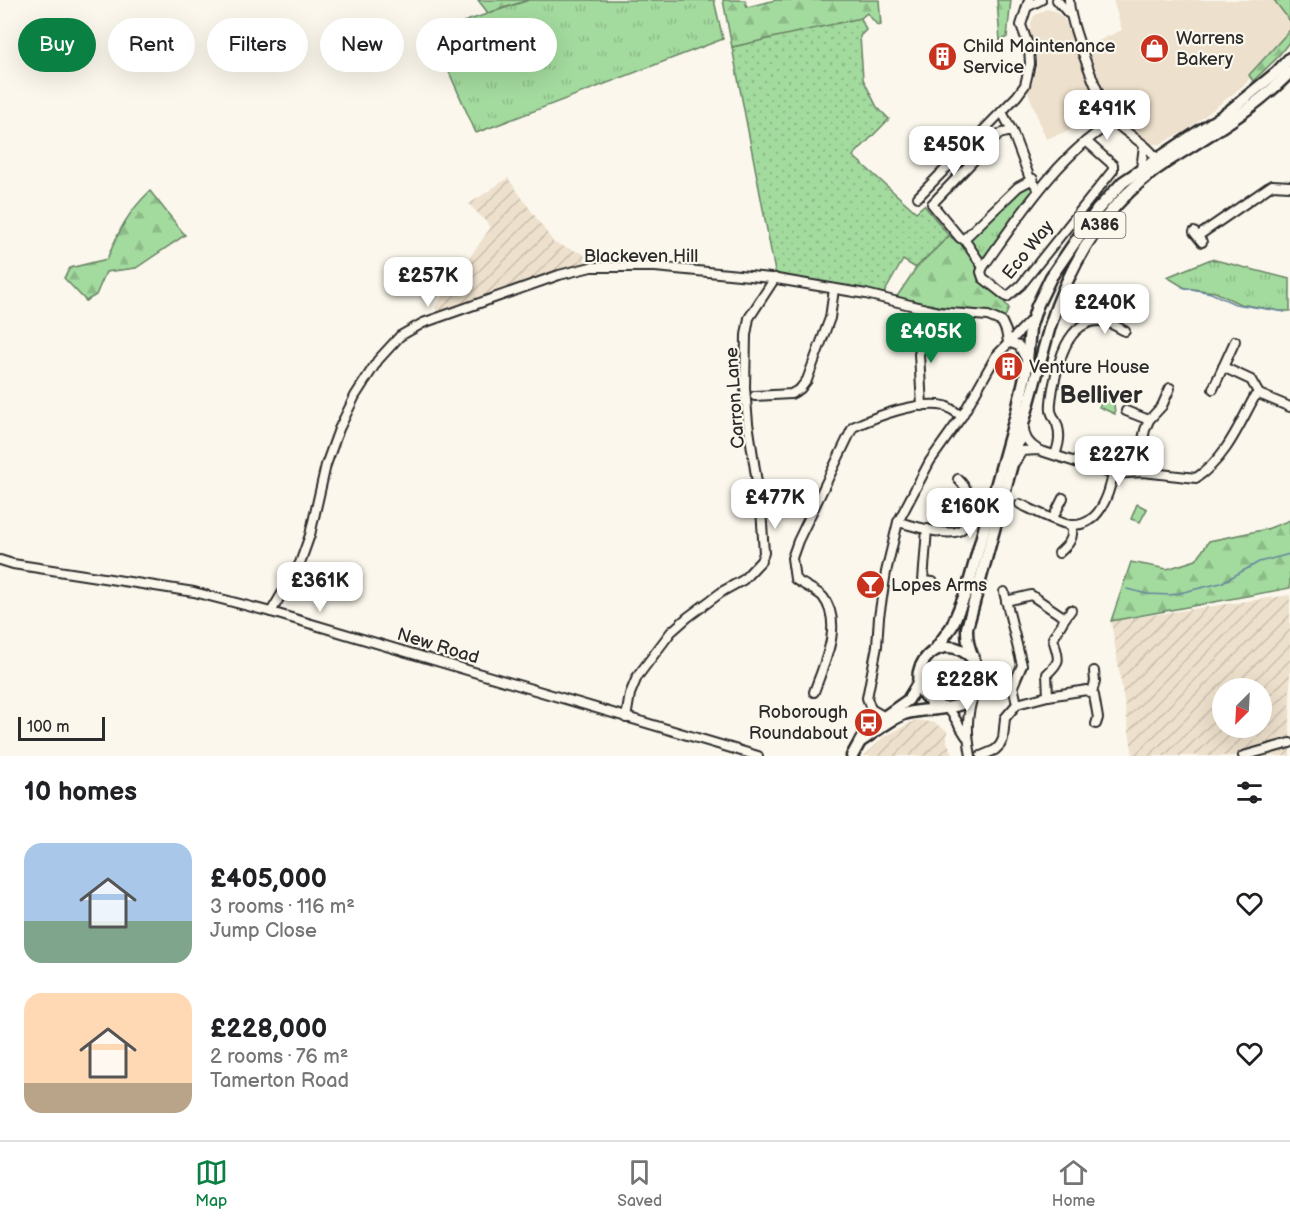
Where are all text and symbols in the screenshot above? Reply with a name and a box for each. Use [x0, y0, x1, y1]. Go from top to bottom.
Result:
chip: Buy [18, 18, 96, 72]
chip: Rent [108, 18, 195, 72]
chip: Filters [207, 18, 308, 72]
chip: New [320, 18, 404, 72]
chip: Apartment [416, 18, 557, 72]
place label: Warrens Bakery [1176, 28, 1244, 70]
shop icon: Warrens Bakery [1139, 32, 1171, 64]
place label: Child Maintenance Service [963, 36, 1116, 78]
building icon: Child Maintenance Service [926, 40, 958, 72]
pin: £491K [1065, 90, 1149, 141]
text: £491K [1078, 97, 1136, 121]
pin: £450K [912, 126, 996, 177]
text: £450K [923, 133, 985, 157]
road number: A386 [1074, 212, 1126, 238]
street label: Eco Way [998, 216, 1059, 284]
street label: Blackeven Hill [584, 246, 698, 267]
pin: £257K [386, 257, 470, 308]
text: £257K [398, 264, 458, 288]
pin: £240K [1063, 284, 1147, 335]
text: £240K [1074, 291, 1136, 315]
pin: £405K [889, 313, 973, 364]
text: £405K [900, 320, 962, 344]
street label: Carron Lane [721, 346, 749, 449]
building icon: Venture House [992, 351, 1024, 383]
place label: Venture House [1029, 357, 1150, 378]
district label: Belliver [1060, 381, 1143, 410]
pin: £227K [1077, 436, 1161, 487]
text: £227K [1089, 443, 1149, 467]
pin: £477K [733, 479, 817, 530]
text: £477K [745, 486, 805, 510]
pin: £160K [928, 488, 1012, 539]
text: £160K [940, 495, 1000, 519]
pin: £361K [278, 562, 362, 613]
text: £361K [291, 569, 349, 593]
bar icon: Lopes Arms [854, 569, 886, 601]
place label: Lopes Arms [891, 575, 987, 596]
street label: New Road [394, 624, 482, 668]
pin: £228K [925, 661, 1009, 712]
text: £228K [936, 668, 998, 692]
north arrow [1212, 678, 1272, 738]
map controls [1212, 678, 1272, 738]
place label: Roborough Roundabout [749, 702, 848, 744]
bus stop icon: Roborough Roundabout [853, 706, 885, 738]
scale bar [18, 714, 105, 742]
text: 100 m [27, 718, 70, 737]
icon: filters [1233, 776, 1266, 809]
text: 10 homes [24, 777, 137, 808]
text: £405,000 [210, 864, 327, 895]
icon: home [72, 867, 144, 939]
icon: heart [1233, 887, 1266, 920]
text: 3 rooms · 116 m² [210, 895, 355, 919]
text: Jump Close [210, 919, 317, 943]
text: £228,000 [210, 1014, 327, 1045]
icon: home [72, 1017, 144, 1089]
icon: heart [1233, 1037, 1266, 1070]
text: 2 rooms · 76 m² [210, 1045, 348, 1069]
text: Tamerton Road [210, 1069, 349, 1093]
tab: Map [195, 1156, 228, 1211]
tab: Saved [617, 1156, 662, 1211]
tab: Home [1052, 1156, 1095, 1211]

